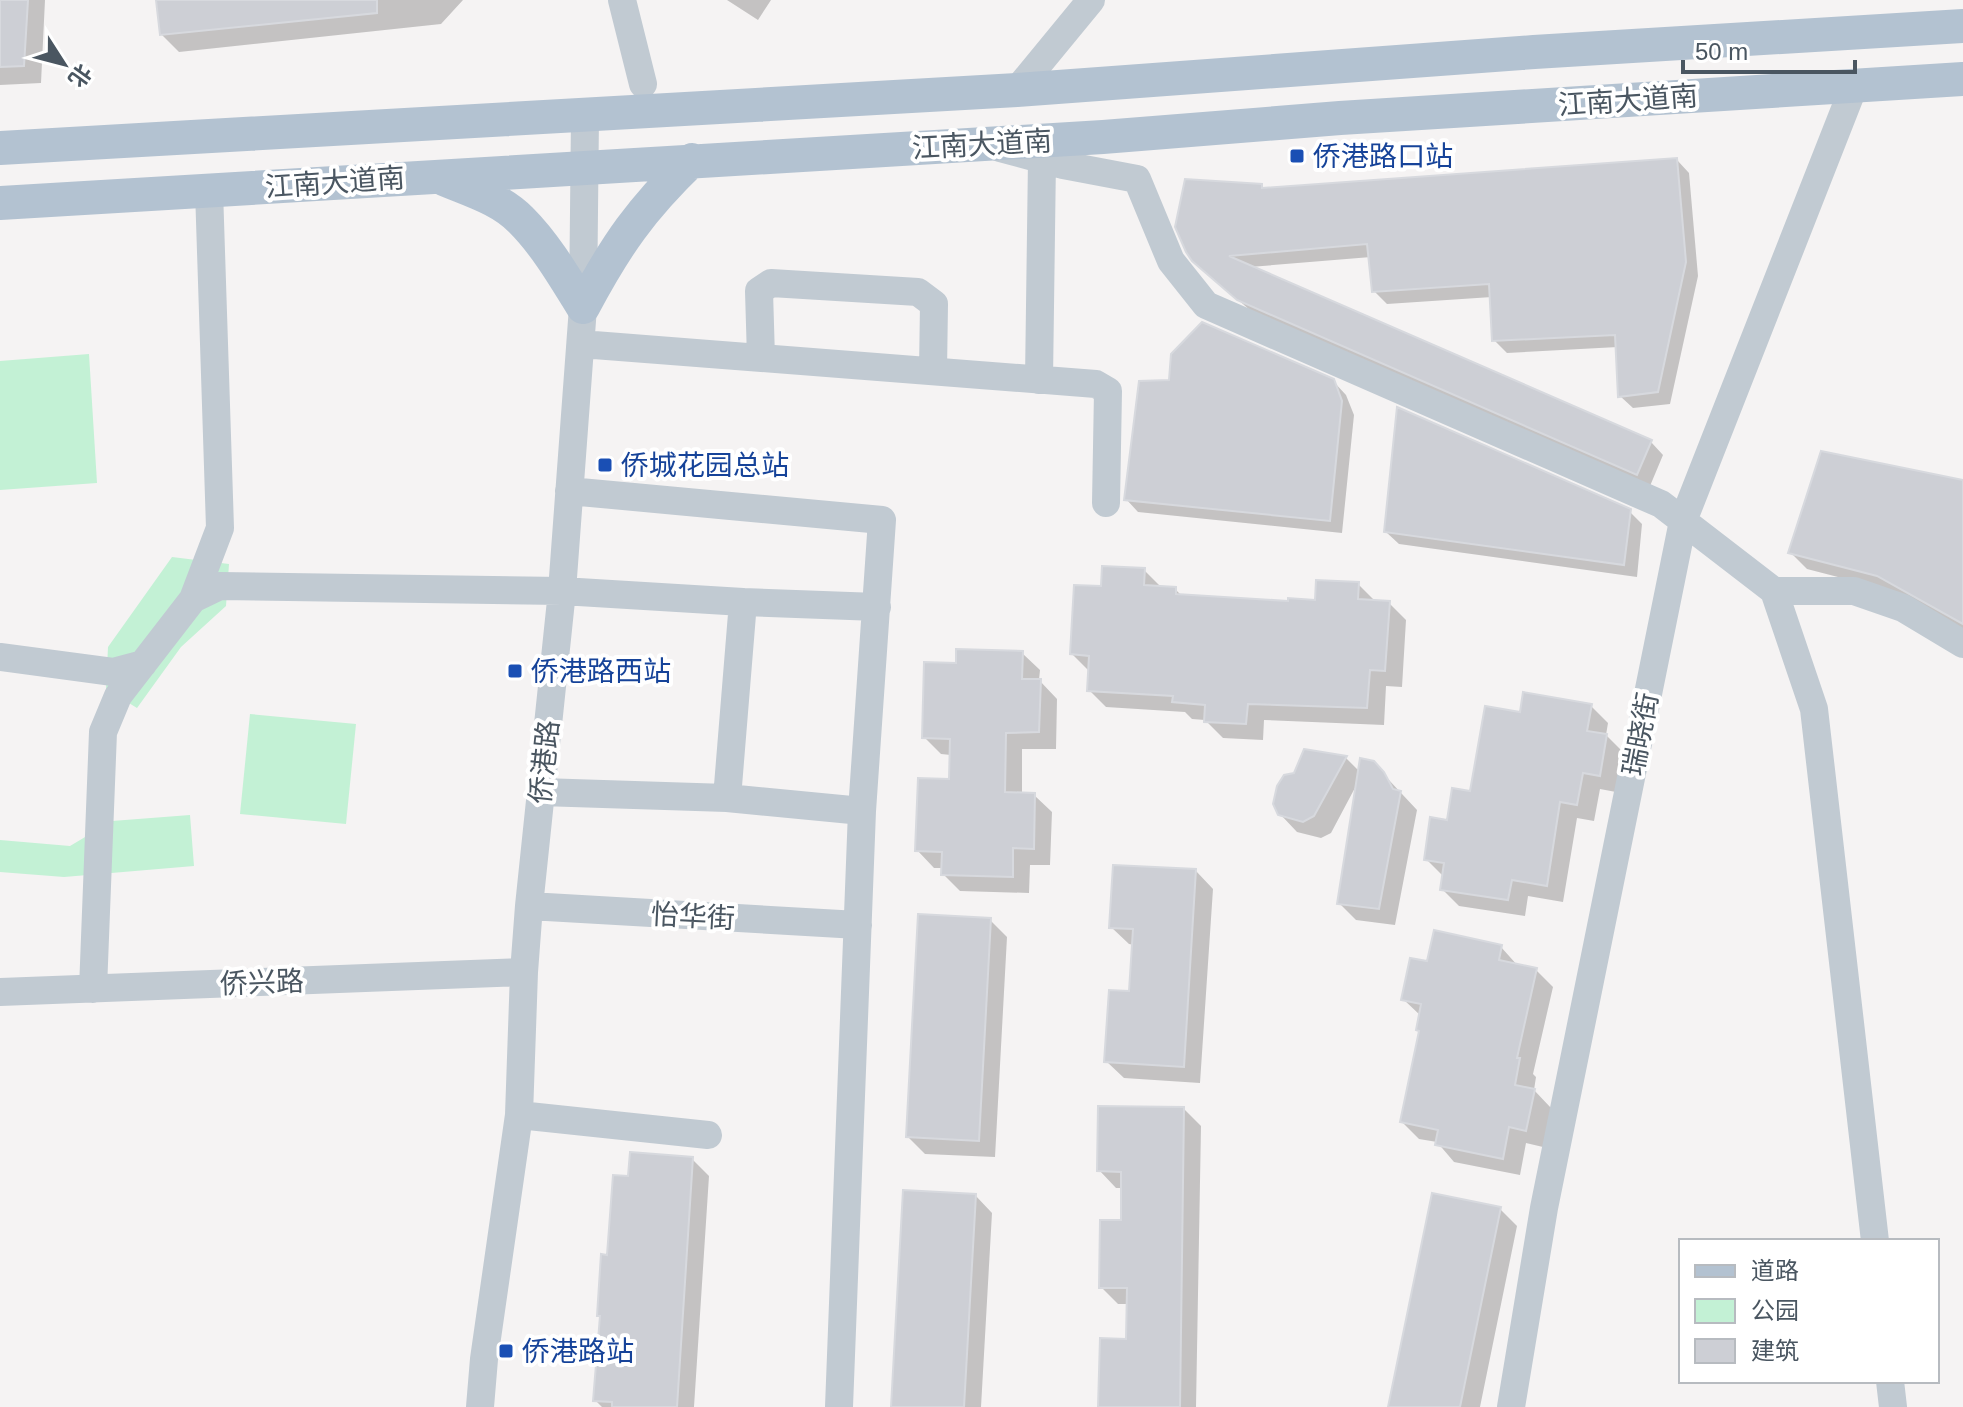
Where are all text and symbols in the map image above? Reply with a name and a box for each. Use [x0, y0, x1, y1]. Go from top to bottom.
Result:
north arrow [24, 24, 104, 104]
scale bar [1683, 24, 1855, 74]
text: 50 m [1695, 38, 1748, 65]
text: 北 [63, 59, 96, 92]
street label: 江南大道南 [1557, 80, 1699, 121]
street label: 江南大道南 [911, 125, 1053, 164]
place label: 侨港路口站 [1313, 141, 1453, 172]
marker: 侨港路口站 [1288, 147, 1306, 165]
street label: 江南大道南 [264, 162, 406, 203]
place label: 侨城花园总站 [621, 450, 789, 481]
marker: 侨城花园总站 [596, 456, 614, 474]
place label: 侨港路西站 [531, 656, 671, 687]
marker: 侨港路西站 [506, 662, 524, 680]
street label: 瑞晓街 [1617, 690, 1664, 778]
street label: 侨港路 [525, 719, 564, 805]
street label: 怡华街 [650, 899, 736, 934]
street label: 侨兴路 [219, 966, 305, 999]
legend [1679, 1239, 1939, 1383]
text: 道路 [1751, 1257, 1799, 1284]
text: 公园 [1751, 1297, 1799, 1324]
place label: 侨港路站 [522, 1336, 634, 1367]
text: 建筑 [1751, 1337, 1799, 1364]
marker: 侨港路站 [497, 1342, 515, 1360]

